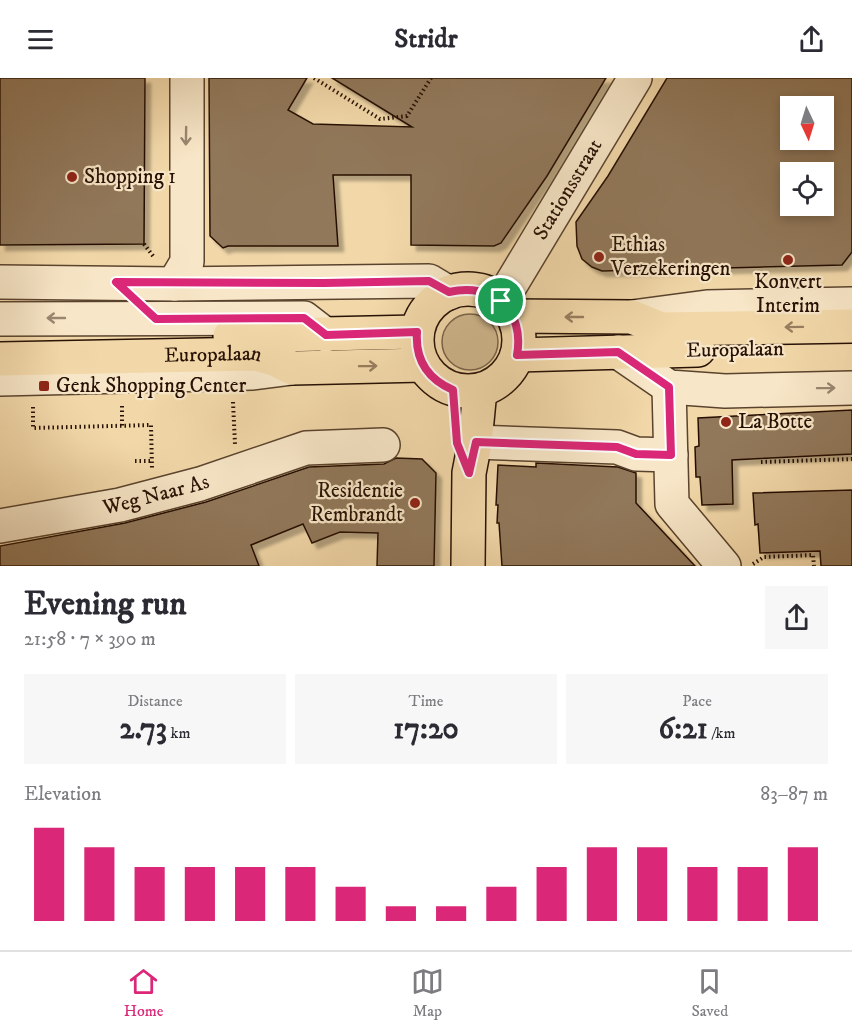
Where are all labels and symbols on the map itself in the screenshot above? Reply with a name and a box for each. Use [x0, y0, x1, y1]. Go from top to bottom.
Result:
north arrow [780, 96, 834, 150]
one-way arrow [180, 126, 192, 146]
street label: Stationsstraat [528, 134, 608, 245]
place label: Shopping 1 [84, 164, 176, 190]
marker: Shopping 1 [65, 170, 79, 184]
place label: Ethias Verzekeringen [610, 232, 731, 282]
marker: Ethias Verzekeringen [592, 250, 606, 264]
marker: Konvert Interim [781, 253, 795, 267]
place label: Konvert Interim [754, 269, 822, 319]
pin [475, 275, 526, 326]
one-way arrow [564, 311, 584, 323]
one-way arrow [46, 312, 66, 324]
one-way arrow [784, 321, 804, 333]
street label: Europalaan [686, 336, 784, 364]
street label: Europalaan [164, 340, 265, 369]
one-way arrow [357, 361, 377, 372]
place label: Genk Shopping Center [56, 373, 247, 399]
marker: Genk Shopping Center [37, 379, 51, 393]
one-way arrow [815, 383, 835, 394]
place label: La Botte [738, 409, 813, 435]
marker: La Botte [719, 415, 733, 429]
street label: Weg Naar As [100, 469, 213, 521]
place label: Residentie Rembrandt [310, 478, 403, 528]
marker: Residentie Rembrandt [408, 496, 422, 510]

